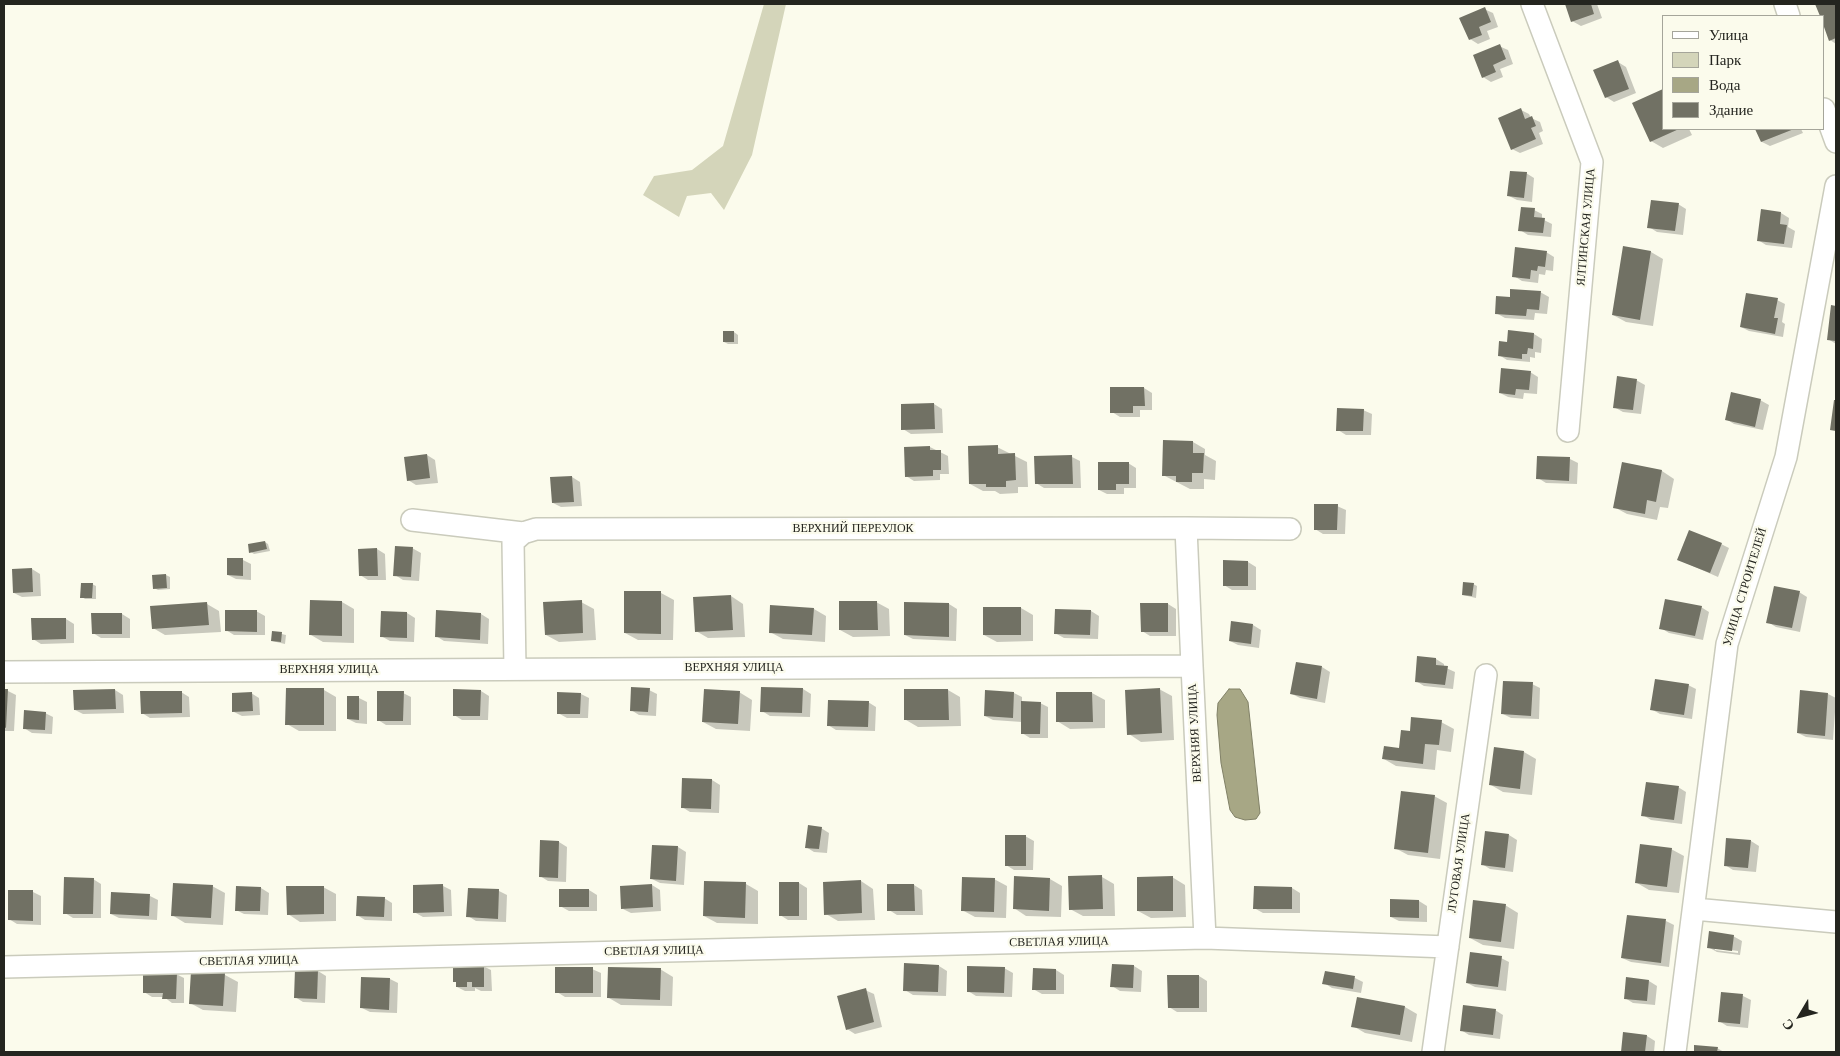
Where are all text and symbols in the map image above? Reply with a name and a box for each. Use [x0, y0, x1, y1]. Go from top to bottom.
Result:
legend [1662, 15, 1825, 130]
text: Улица [1709, 25, 1748, 44]
text: Парк [1709, 50, 1741, 69]
text: Вода [1709, 75, 1740, 94]
text: Здание [1709, 100, 1753, 119]
street label: ЯЛТИНСКАЯ УЛИЦА [1574, 167, 1598, 287]
street label: ВЕРХНИЙ ПЕРЕУЛОК [792, 522, 914, 536]
street label: УЛИЦА СТРОИТЕЛЕЙ [1720, 526, 1770, 648]
street label: ВЕРХНЯЯ УЛИЦА [684, 661, 784, 675]
street label: ВЕРХНЯЯ УЛИЦА [279, 663, 379, 677]
street label: ВЕРХНЯЯ УЛИЦА [1185, 683, 1205, 783]
street label: ЛУГОВАЯ УЛИЦА [1445, 812, 1473, 914]
street label: СВЕТЛАЯ УЛИЦА [1009, 934, 1109, 950]
street label: СВЕТЛАЯ УЛИЦА [604, 943, 704, 959]
street label: СВЕТЛАЯ УЛИЦА [199, 953, 299, 969]
north arrow [1775, 991, 1825, 1041]
text: С [1778, 1016, 1798, 1034]

